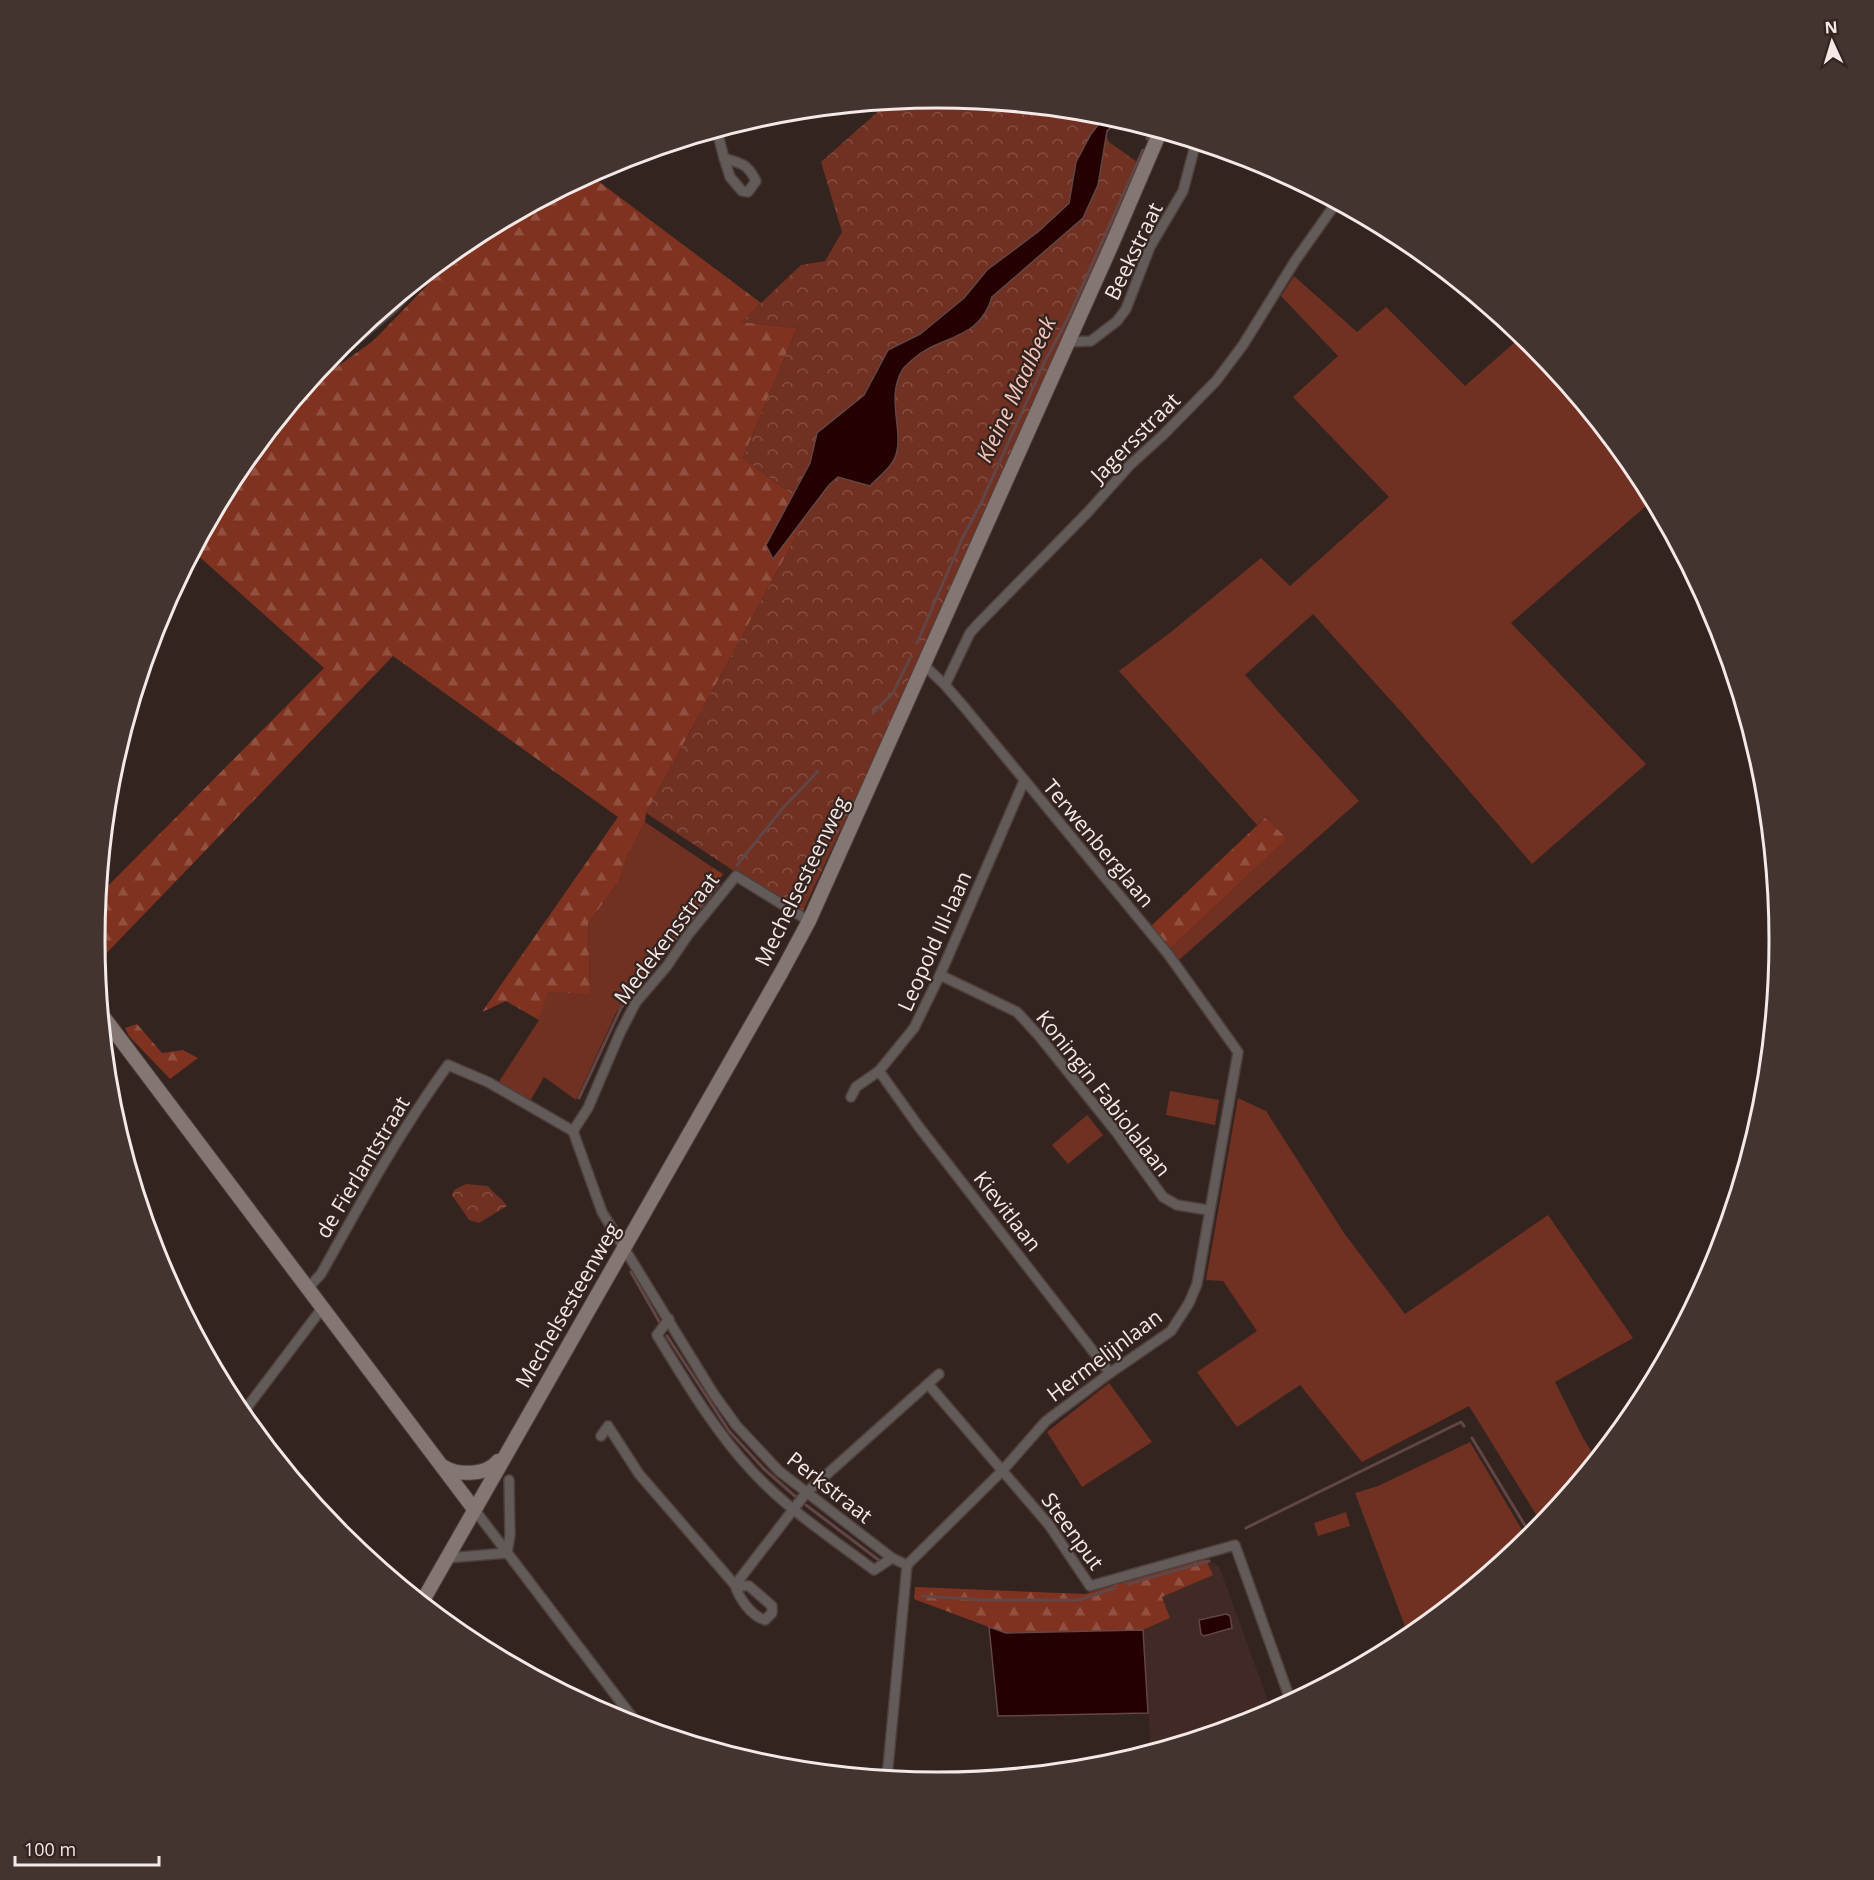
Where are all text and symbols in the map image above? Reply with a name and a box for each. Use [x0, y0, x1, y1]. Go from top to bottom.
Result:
north arrow [1802, 12, 1862, 72]
text: N [1824, 16, 1838, 38]
street label: Beekstraat [1097, 198, 1169, 304]
water label: Kleine Maalbeek [968, 310, 1062, 467]
street label: Jagersstraat [1083, 386, 1186, 489]
street label: Terwenberglaan [1037, 773, 1161, 913]
street label: Mechelsesteenweg [748, 791, 854, 971]
street label: Medekensstraat [607, 867, 725, 1009]
street label: Leopold III-laan [891, 867, 977, 1015]
street label: Koningin Fabiolalaan [1030, 1004, 1178, 1182]
street label: de Fierlantstraat [309, 1091, 415, 1243]
street label: Kievitlaan [968, 1165, 1048, 1257]
street label: Mechelsesteenweg [508, 1217, 626, 1393]
street label: Hermelijnlaan [1041, 1302, 1167, 1408]
street label: Perkstraat [782, 1445, 878, 1529]
street label: Steenput [1036, 1487, 1110, 1575]
scale bar [15, 1829, 159, 1867]
text: 100 m [24, 1837, 76, 1861]

